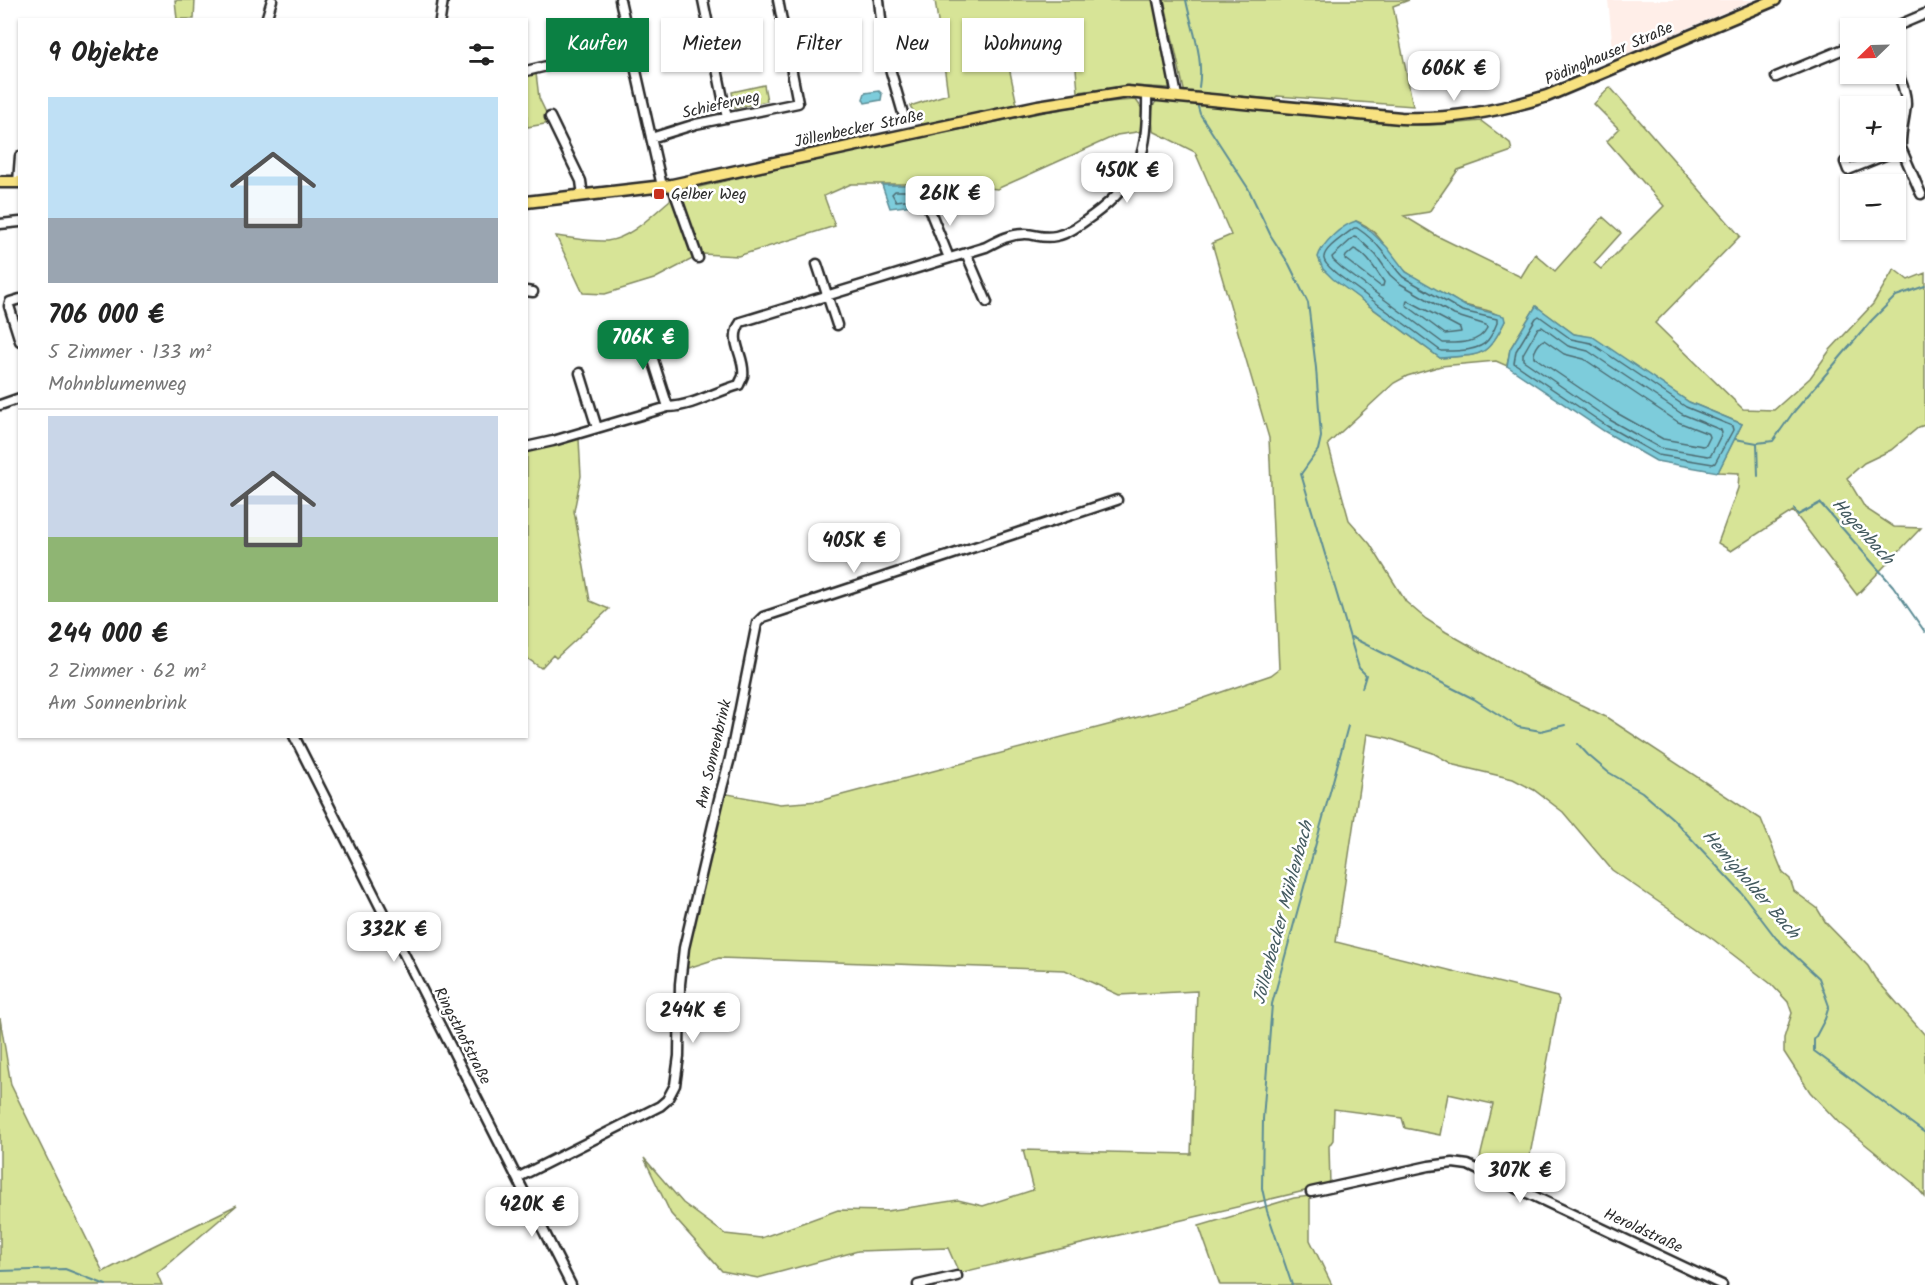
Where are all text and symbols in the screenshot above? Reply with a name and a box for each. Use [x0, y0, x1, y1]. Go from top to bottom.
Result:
street label: Pödinghauser Straße [1541, 16, 1677, 92]
chip: Kaufen [546, 18, 649, 72]
chip: Mieten [661, 18, 763, 72]
chip: Filter [775, 18, 862, 72]
chip: Neu [874, 18, 950, 72]
chip: Wohnung [962, 18, 1084, 72]
north arrow [1840, 18, 1906, 84]
map controls [1840, 18, 1906, 240]
text: 9 Objekte [48, 33, 159, 75]
icon: filters [465, 38, 498, 71]
pin: 606K € [1405, 51, 1503, 102]
text: 606K € [1422, 54, 1486, 86]
street label: Schieferweg [680, 84, 762, 126]
button: + [1840, 96, 1906, 162]
street label: Jöllenbecker Straße [792, 103, 926, 155]
icon: home [219, 136, 327, 244]
pin: 450K € [1078, 153, 1176, 204]
text: 450K € [1095, 156, 1159, 188]
button: − [1840, 174, 1906, 240]
pin: 261K € [901, 176, 999, 227]
text: 261K € [920, 179, 980, 211]
place label: Gelber Weg [671, 182, 747, 207]
marker: Gelber Weg [652, 187, 666, 201]
text: 706 000 € [48, 295, 164, 337]
pin: 706K € [594, 320, 692, 371]
text: 706K € [612, 323, 674, 355]
text: 5 Zimmer · 133 m² [48, 337, 211, 369]
text: Mohnblumenweg [48, 369, 187, 401]
icon: home [219, 455, 327, 563]
water label: Hagenbach [1824, 492, 1901, 573]
pin: 405K € [805, 523, 903, 574]
text: 405K € [822, 526, 886, 558]
text: 244 000 € [48, 614, 168, 656]
text: 2 Zimmer · 62 m² [48, 656, 206, 688]
text: Am Sonnenbrink [48, 688, 187, 720]
street label: Am Sonnenbrink [689, 697, 739, 811]
water label: Jöllenbecker Mühlenbach [1246, 817, 1323, 1008]
water label: Hemigholder Bach [1694, 824, 1807, 947]
pin: 332K € [345, 912, 443, 963]
text: 332K € [361, 915, 427, 947]
street label: Ringsthofstraße [427, 983, 497, 1089]
pin: 244K € [644, 993, 742, 1044]
text: 244K € [660, 996, 726, 1028]
pin: 307K € [1471, 1153, 1569, 1204]
text: 307K € [1488, 1156, 1552, 1188]
pin: 420K € [483, 1187, 581, 1238]
text: 420K € [499, 1190, 565, 1222]
street label: Heroldstraße [1599, 1202, 1687, 1260]

